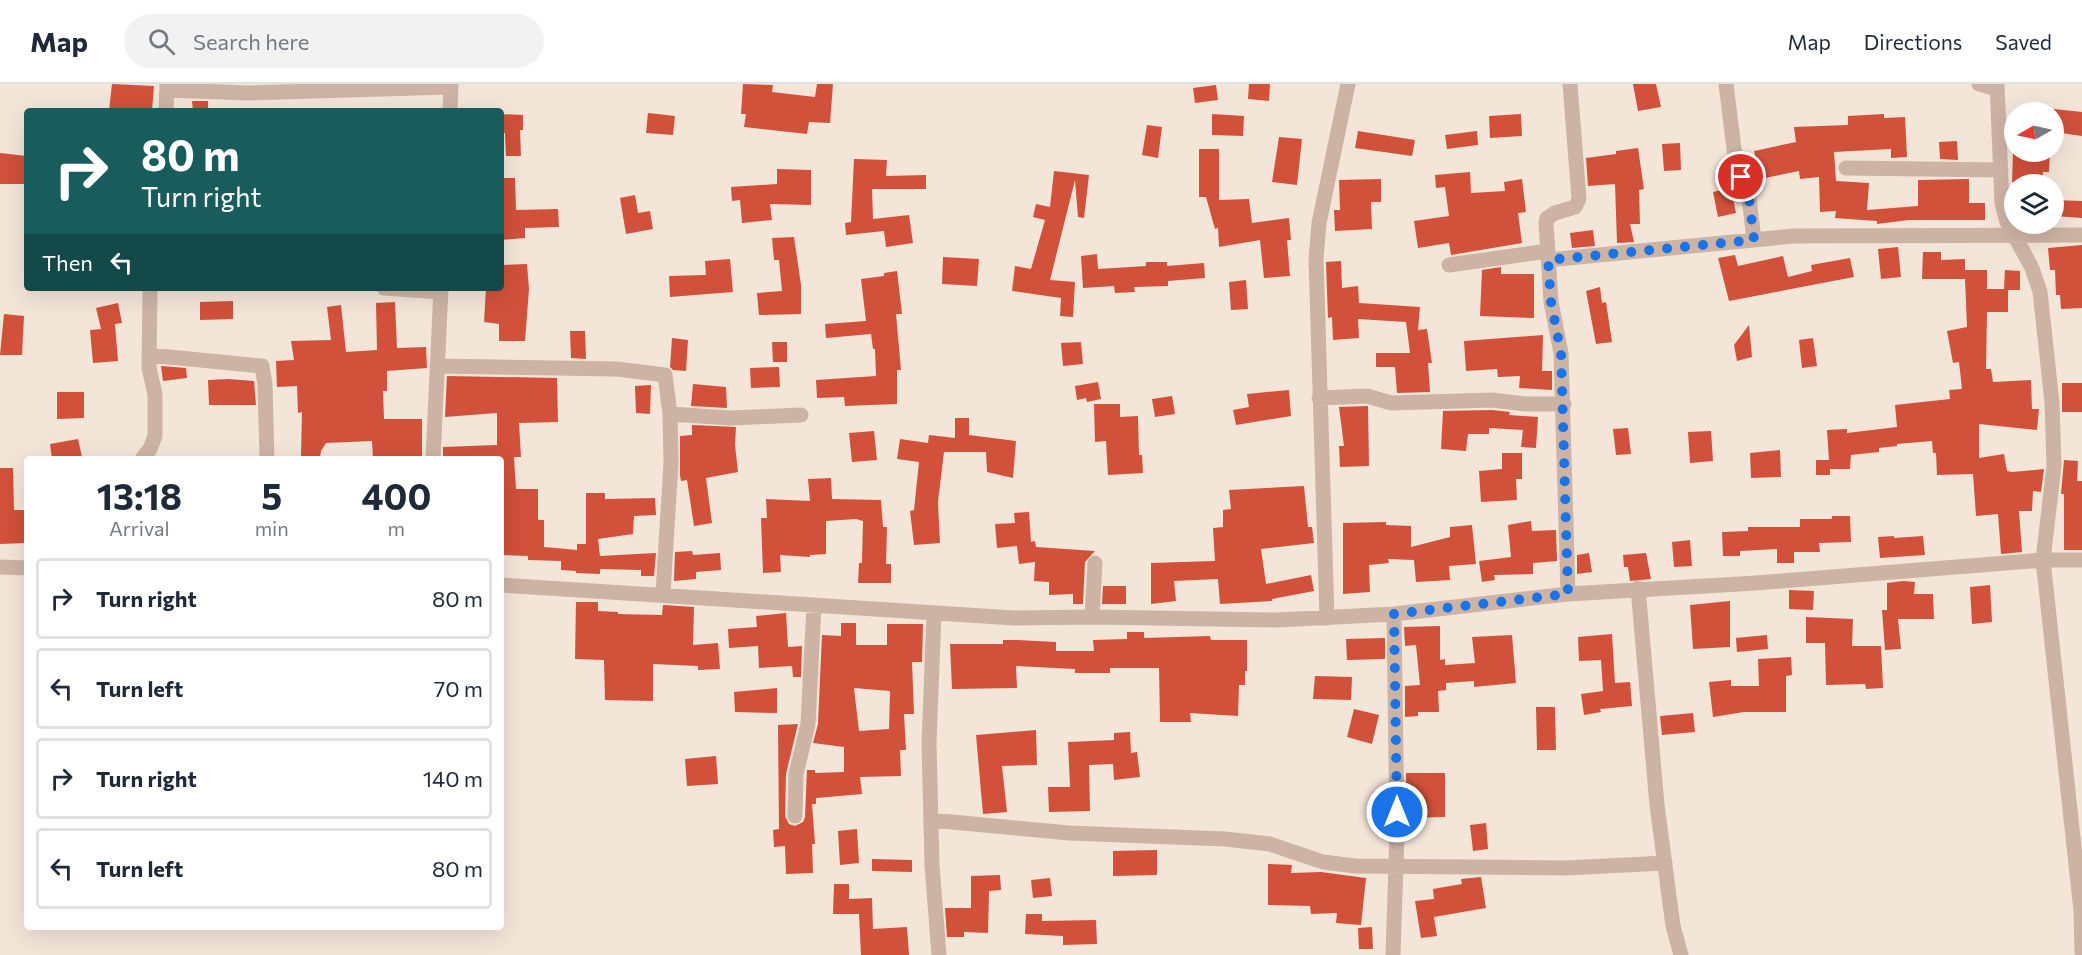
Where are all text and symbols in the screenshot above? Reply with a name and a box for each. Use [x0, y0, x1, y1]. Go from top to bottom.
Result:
search box [124, 14, 544, 68]
text: Map [30, 24, 88, 58]
icon: search [145, 25, 178, 58]
text: Search here [193, 28, 309, 55]
text: Map [1788, 29, 1831, 54]
text: Directions [1864, 29, 1962, 54]
text: Saved [1995, 29, 2052, 54]
north arrow [2004, 102, 2064, 162]
map controls [2004, 102, 2064, 234]
text: 80 m [141, 128, 240, 180]
icon: right [42, 132, 120, 210]
pin [1715, 151, 1766, 202]
icon: arrive [1724, 160, 1757, 193]
button: layers [2004, 174, 2064, 234]
text: Turn right [141, 180, 261, 213]
icon: left [105, 246, 138, 279]
text: Then [42, 249, 93, 276]
text: 13:18 [97, 473, 182, 517]
text: 5 [261, 473, 282, 517]
text: 400 [361, 473, 431, 517]
text: Arrival [109, 516, 170, 540]
text: min [255, 516, 289, 540]
text: m [388, 516, 405, 540]
icon: right [45, 582, 78, 615]
text: Turn right [96, 585, 197, 612]
text: 80 m [432, 585, 483, 612]
icon: left [45, 672, 78, 705]
text: Turn left [96, 675, 183, 702]
text: 70 m [434, 675, 483, 702]
icon: right [45, 762, 78, 795]
text: Turn right [96, 765, 197, 792]
text: 140 m [423, 765, 483, 792]
position arrow [1365, 780, 1429, 844]
icon: left [45, 852, 78, 885]
text: Turn left [96, 855, 183, 882]
text: 80 m [432, 855, 483, 882]

